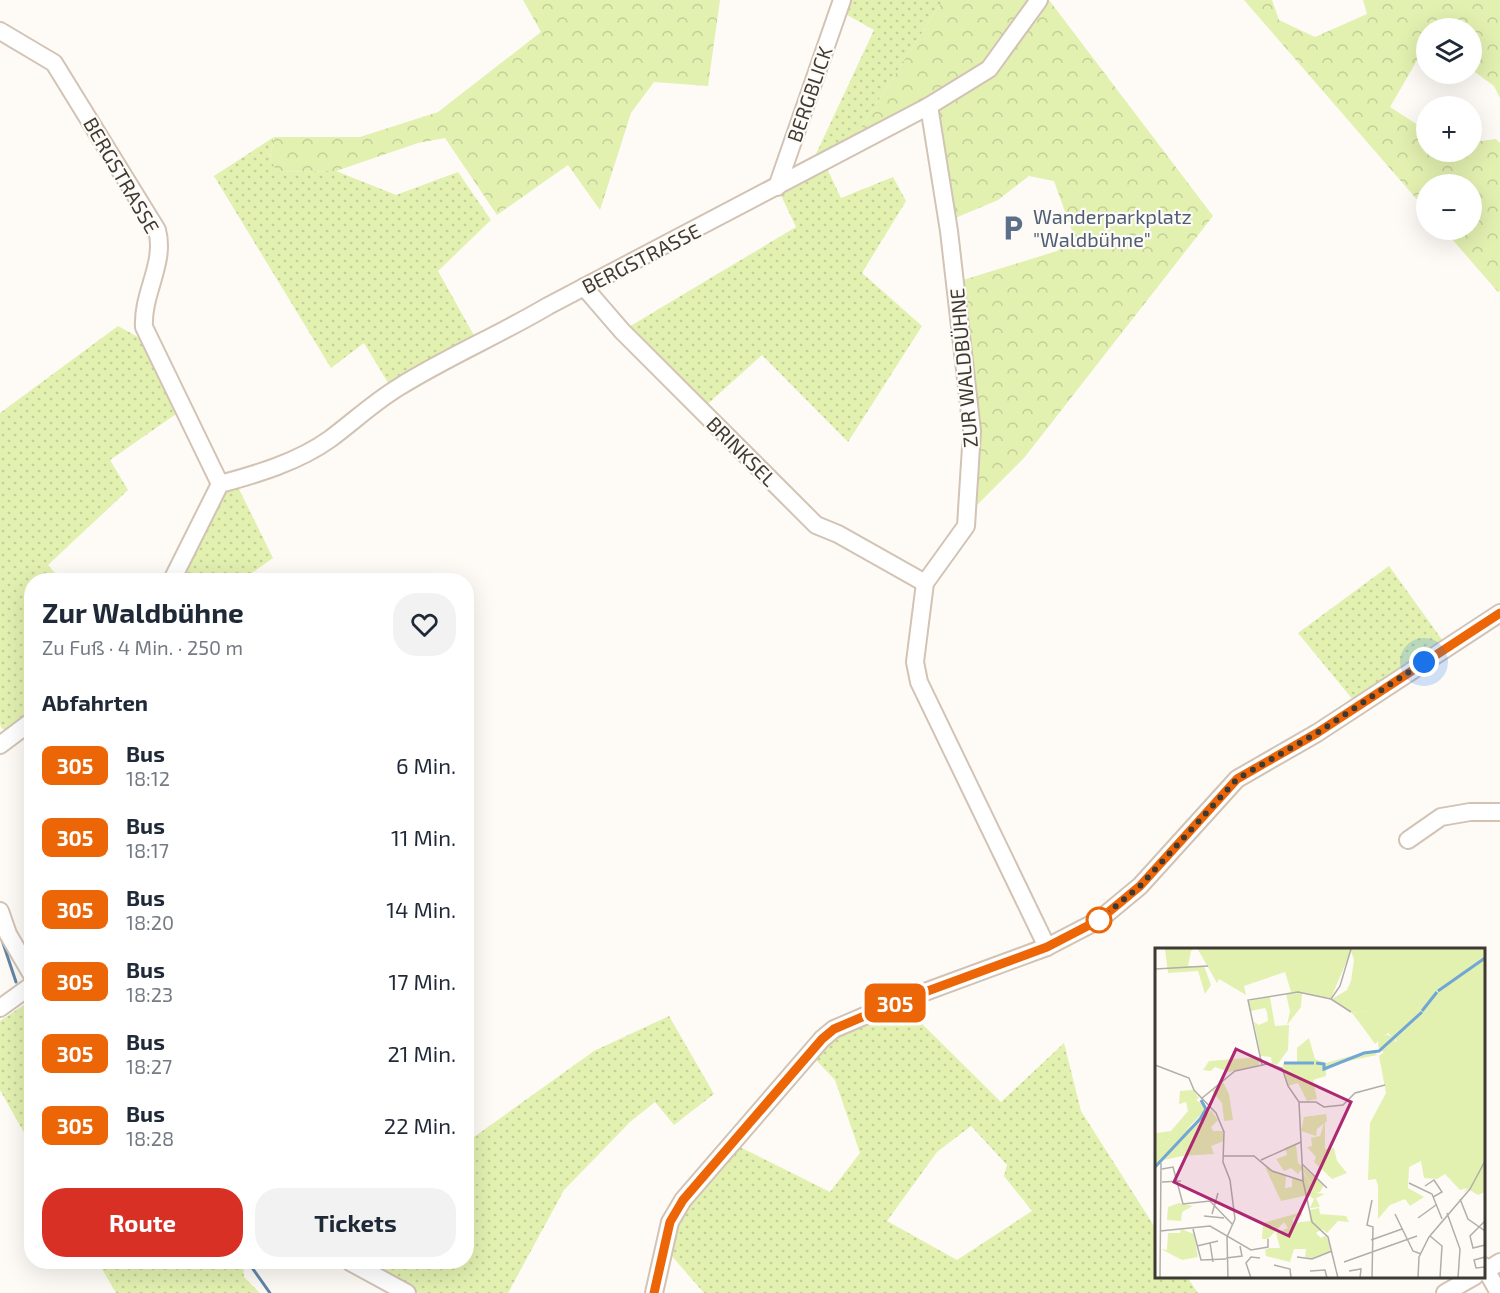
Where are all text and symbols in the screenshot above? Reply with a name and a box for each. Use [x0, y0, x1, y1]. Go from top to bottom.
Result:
map controls [1416, 18, 1482, 240]
button: layers [1416, 18, 1482, 84]
street label: BERGBLICK [781, 43, 837, 145]
button: + [1416, 96, 1482, 162]
street label: BERGSTRASSE [79, 113, 165, 237]
button: − [1416, 174, 1482, 240]
place label: Wanderparkplatz "Waldbühne" [1033, 204, 1192, 251]
parking icon: Wanderparkplatz "Waldbühne" [998, 213, 1028, 243]
street label: BERGSTRASSE [578, 218, 704, 298]
street label: ZUR WALDBÜHNE [944, 287, 982, 449]
street label: BRINKSEL [702, 411, 782, 491]
button: heart [393, 593, 456, 656]
text: Zur Waldbühne [42, 595, 244, 629]
text: Zu Fuß · 4 Min. · 250 m [42, 635, 243, 659]
your location [1409, 647, 1439, 677]
text: Abfahrten [42, 689, 148, 715]
text: Bus [126, 740, 165, 766]
text: 6 Min. [396, 752, 456, 778]
text: 305 [57, 753, 93, 778]
text: 18:12 [126, 766, 170, 790]
text: Bus [126, 812, 165, 838]
text: 11 Min. [391, 824, 456, 850]
text: 305 [57, 825, 93, 850]
text: 18:17 [126, 838, 169, 862]
text: Bus [126, 884, 165, 910]
text: 14 Min. [386, 896, 456, 922]
text: 305 [57, 897, 93, 922]
unlabelled marker [1086, 907, 1112, 933]
text: 18:20 [126, 910, 174, 934]
inset map [1155, 948, 1485, 1278]
text: Bus [126, 956, 165, 982]
text: 17 Min. [389, 968, 456, 994]
text: 305 [57, 969, 93, 994]
text: 18:23 [126, 982, 173, 1006]
line badge: 305 [860, 984, 930, 1022]
text: 305 [877, 991, 913, 1016]
text: Bus [126, 1028, 165, 1054]
text: 21 Min. [387, 1040, 456, 1066]
text: 305 [57, 1041, 93, 1066]
text: 18:27 [126, 1054, 172, 1078]
text: Bus [126, 1100, 165, 1126]
text: 22 Min. [384, 1112, 456, 1138]
text: 305 [57, 1113, 93, 1138]
text: 18:28 [126, 1126, 174, 1150]
button: Route [42, 1188, 243, 1257]
button: Tickets [255, 1188, 456, 1257]

